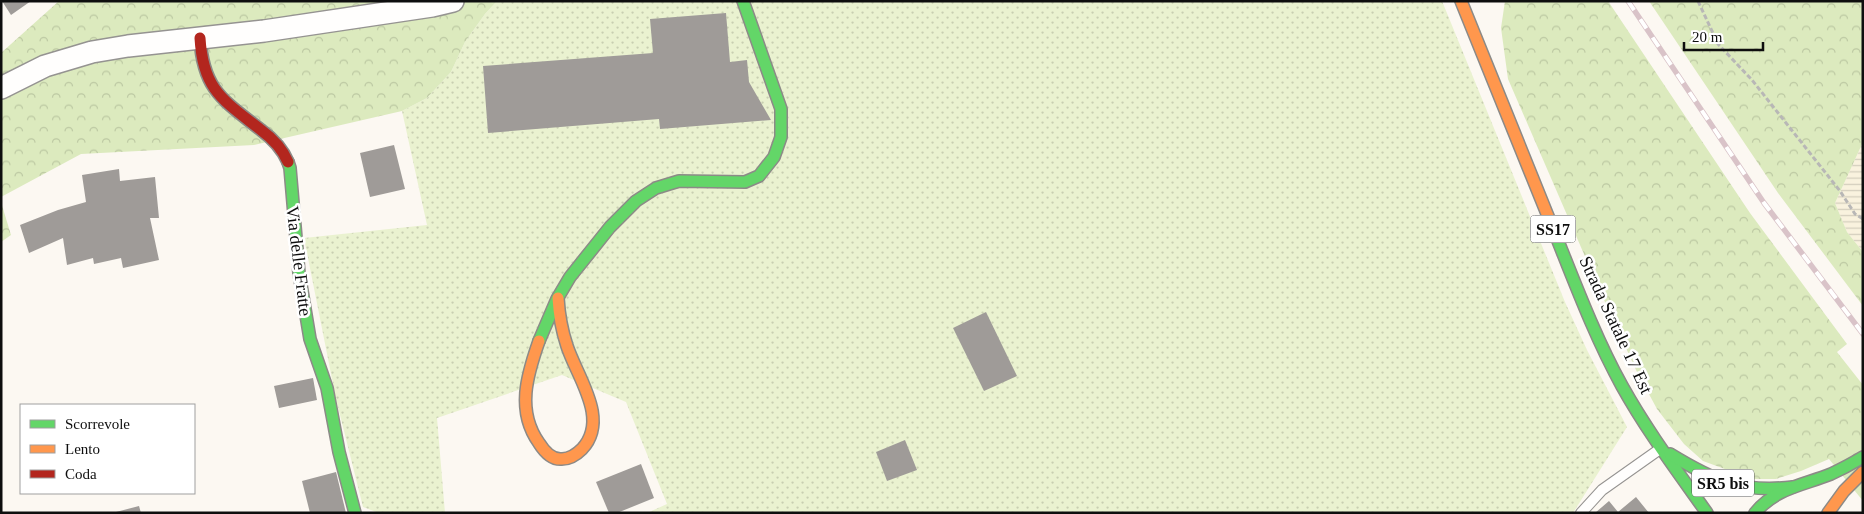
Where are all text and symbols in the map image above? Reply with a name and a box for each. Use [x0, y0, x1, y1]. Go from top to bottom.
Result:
scale bar [1684, 20, 1763, 52]
text: 20 m [1692, 29, 1723, 45]
street label: Via delle Fratte [282, 205, 316, 317]
road number: SS17 [1530, 215, 1576, 242]
street label: Strada Statale 17 Est [1575, 253, 1657, 397]
legend [20, 404, 195, 494]
text: Scorrevole [65, 416, 130, 432]
text: Lento [65, 441, 100, 457]
text: Coda [65, 466, 97, 482]
road number: SR5 bis [1692, 469, 1754, 496]

